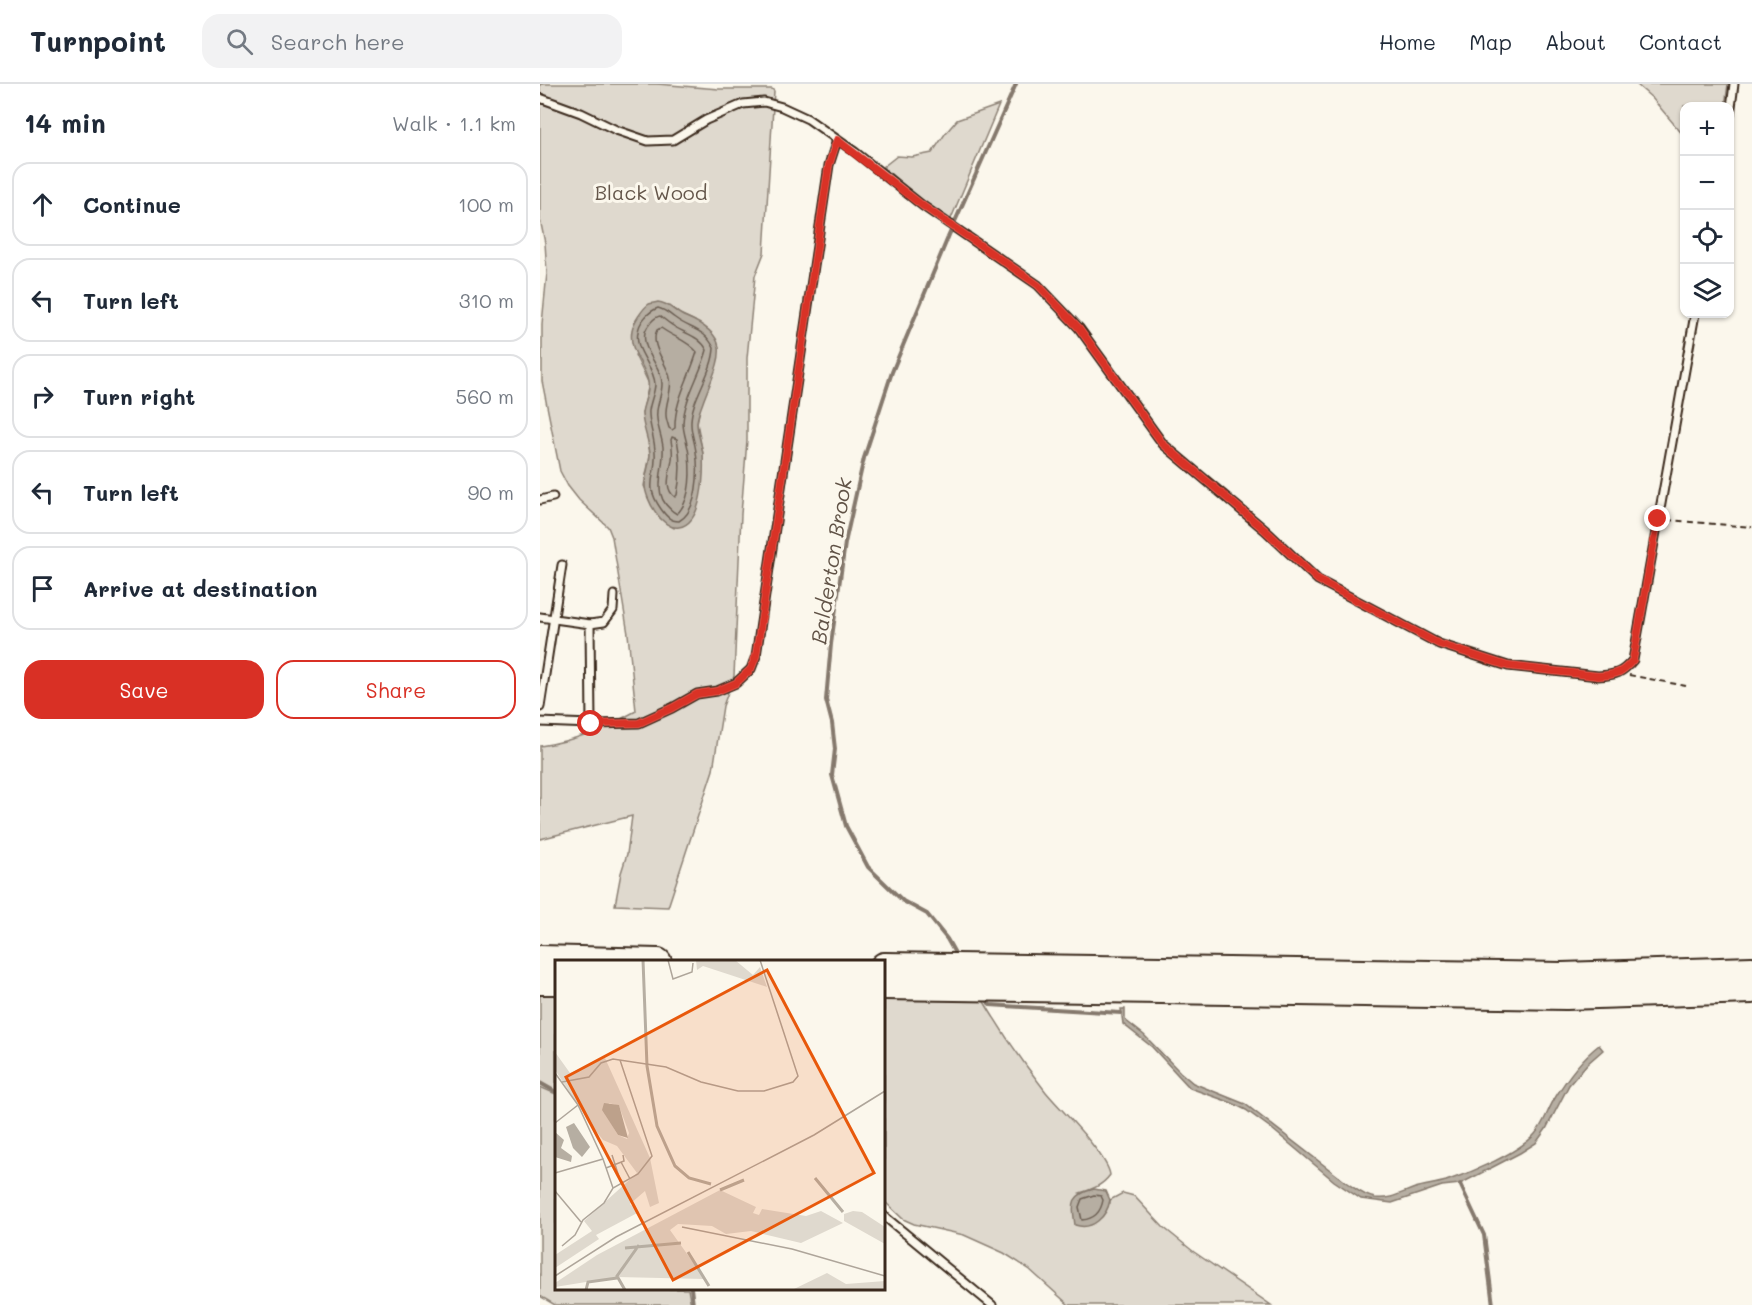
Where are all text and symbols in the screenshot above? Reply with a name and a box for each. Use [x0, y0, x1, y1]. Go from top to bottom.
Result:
search box [202, 14, 622, 68]
text: Turnpoint [30, 23, 166, 59]
icon: search [223, 25, 256, 58]
text: Search here [271, 27, 405, 56]
text: Home [1379, 28, 1436, 55]
text: Map [1469, 28, 1512, 55]
text: About [1545, 28, 1606, 55]
text: Contact [1639, 28, 1722, 55]
map controls [1680, 102, 1734, 318]
button: + [1680, 102, 1734, 156]
text: 14 min [24, 106, 106, 140]
text: Walk · 1.1 km [392, 110, 516, 136]
button: − [1680, 156, 1734, 210]
park label: Black Wood [595, 179, 707, 205]
icon: ahead [26, 188, 59, 221]
text: Continue [83, 190, 181, 219]
text: 100 m [458, 191, 514, 217]
button: locate [1680, 210, 1734, 264]
button: layers [1680, 264, 1734, 318]
icon: left [26, 284, 59, 317]
text: Turn left [83, 286, 179, 315]
text: 310 m [459, 287, 514, 313]
icon: right [26, 380, 59, 413]
text: Turn right [83, 382, 195, 411]
text: 560 m [456, 383, 514, 409]
water label: Balderton Brook [804, 475, 857, 646]
icon: left [26, 476, 59, 509]
text: Turn left [83, 478, 179, 507]
text: 90 m [468, 479, 514, 505]
route end [1644, 505, 1670, 531]
icon: arrive [26, 572, 59, 605]
text: Arrive at destination [83, 574, 318, 603]
button: Save [24, 660, 264, 719]
button: Share [276, 660, 516, 719]
route start [577, 710, 603, 736]
inset map [555, 960, 885, 1290]

